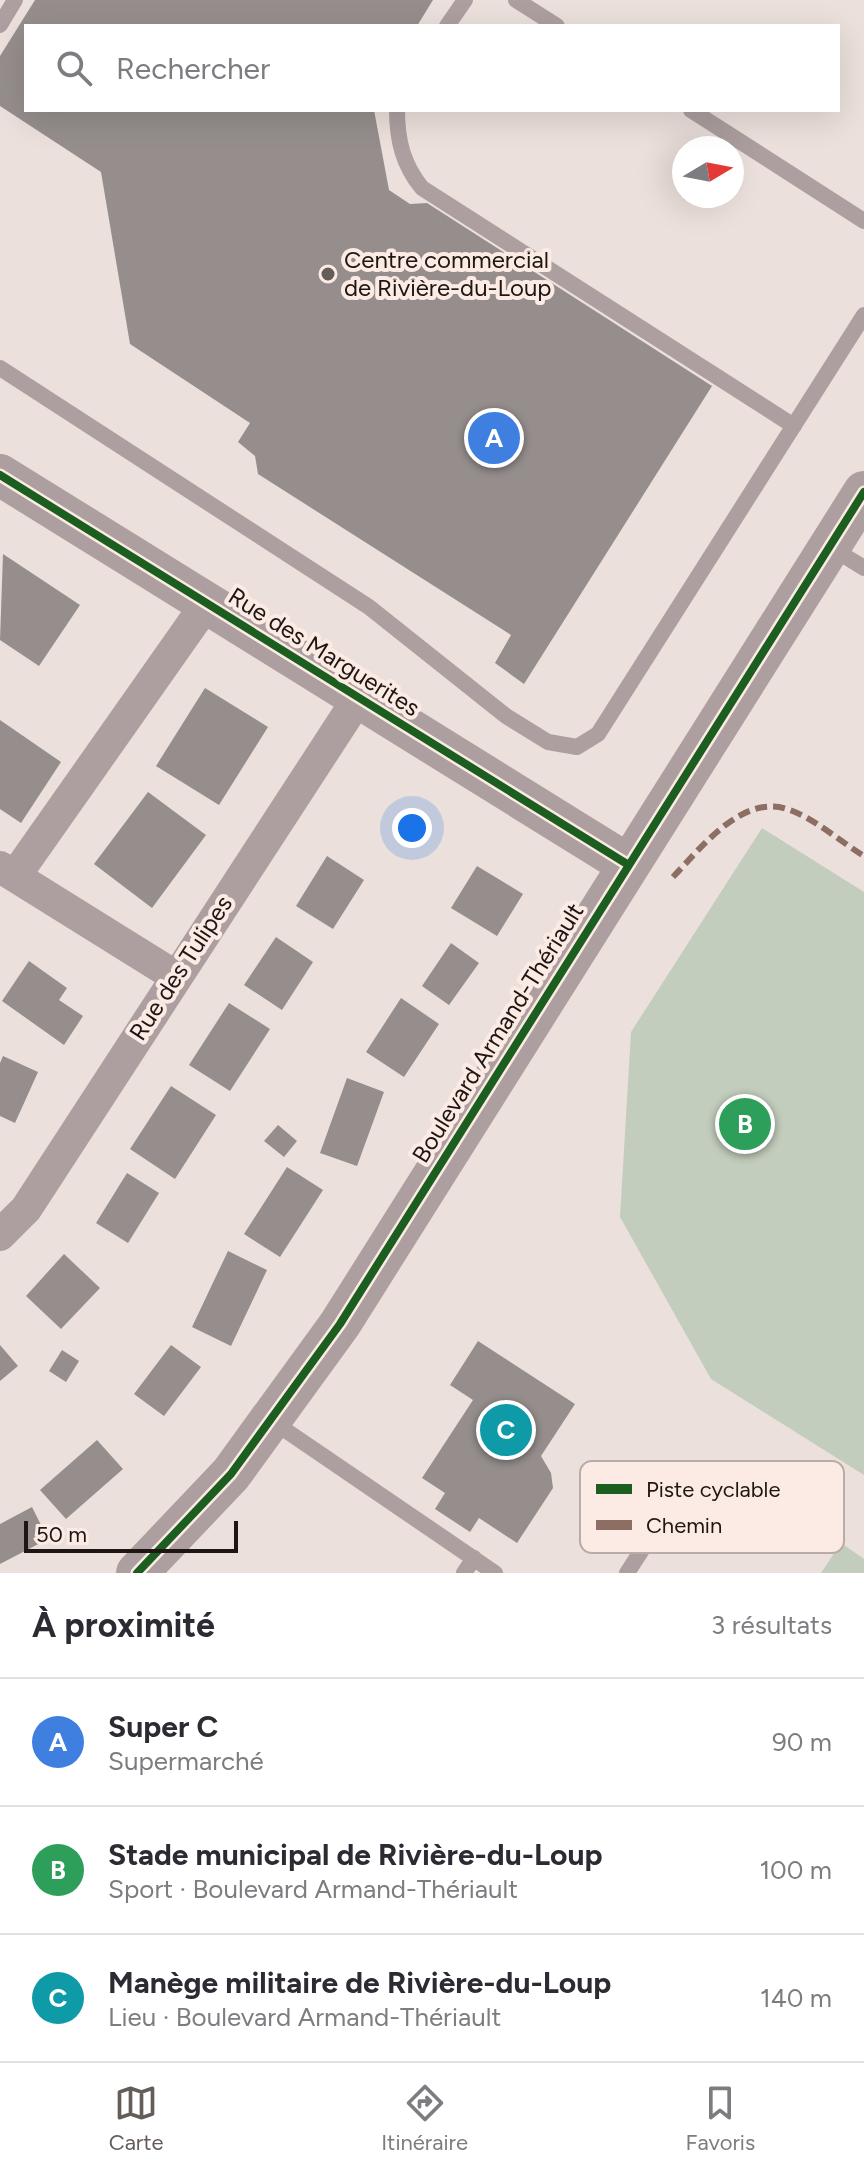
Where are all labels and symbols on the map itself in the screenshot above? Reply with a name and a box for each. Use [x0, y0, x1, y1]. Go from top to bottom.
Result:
north arrow [672, 136, 744, 208]
place label: Centre commercial de Rivière-du-Loup [344, 245, 552, 302]
marker: Centre commercial de Rivière-du-Loup [319, 265, 337, 283]
pin: A [468, 408, 520, 468]
street label: Rue des Marguerites [223, 581, 425, 722]
your location [392, 808, 432, 848]
street label: Rue des Tulipes [123, 890, 238, 1045]
street label: Boulevard Armand-Thériault [406, 898, 589, 1168]
pin: B [719, 1094, 771, 1154]
pin: C [480, 1400, 532, 1460]
legend [580, 1461, 844, 1553]
text: Piste cyclable [646, 1476, 780, 1503]
text: Chemin [646, 1512, 722, 1539]
scale bar [24, 1517, 238, 1553]

